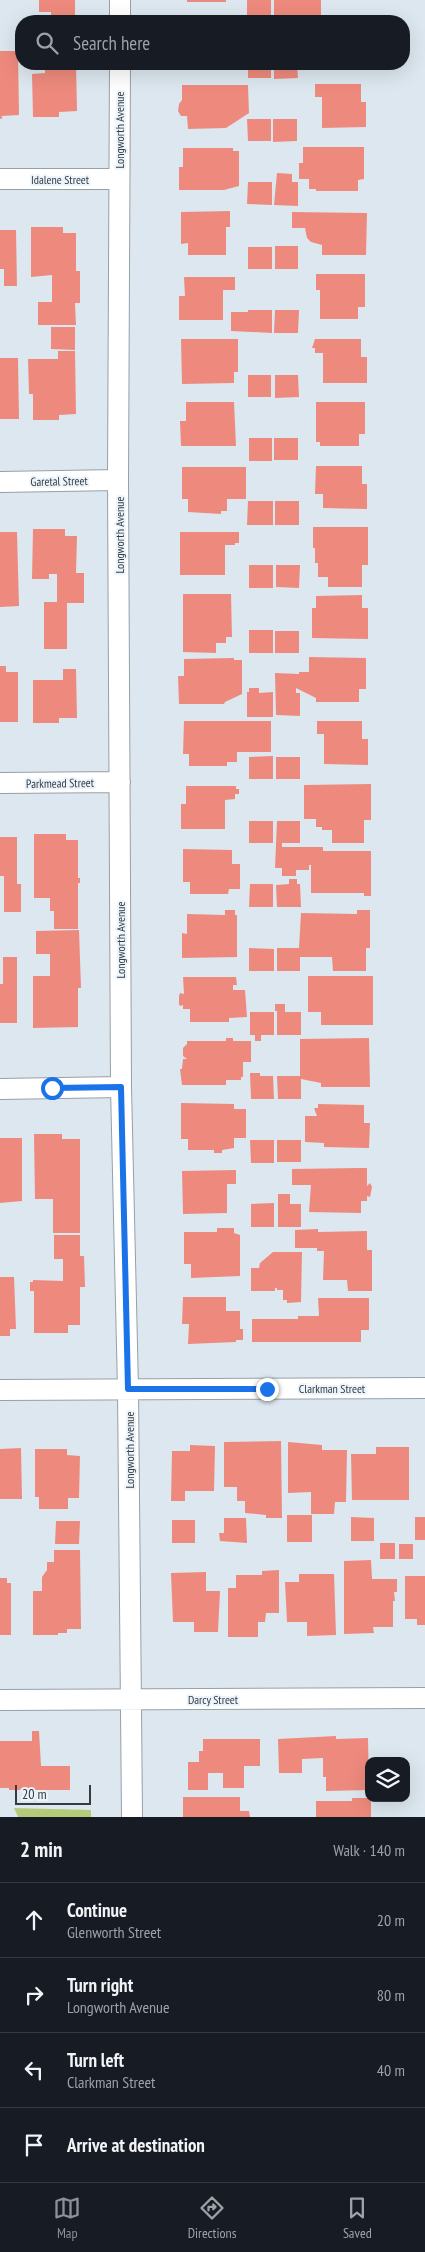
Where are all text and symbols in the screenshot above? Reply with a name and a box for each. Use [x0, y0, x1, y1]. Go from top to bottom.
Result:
search box [15, 15, 410, 70]
icon: search [33, 29, 61, 57]
text: Search here [73, 31, 150, 55]
street label: Longworth Avenue [112, 91, 127, 168]
street label: Idalene Street [31, 172, 90, 187]
street label: Garetal Street [30, 473, 88, 489]
street label: Longworth Avenue [112, 496, 127, 573]
street label: Parkmead Street [26, 775, 95, 791]
street label: Longworth Avenue [113, 901, 128, 978]
route start [41, 1077, 64, 1100]
route end [256, 1378, 279, 1401]
street label: Clarkman Street [299, 1381, 366, 1396]
street label: Longworth Avenue [122, 1411, 137, 1488]
street label: Darcy Street [188, 1692, 239, 1707]
map controls [365, 1757, 410, 1802]
button: layers [365, 1757, 410, 1802]
scale bar [15, 1782, 91, 1805]
text: 20 m [22, 1785, 47, 1803]
text: 2 min [20, 1836, 62, 1863]
text: Walk · 140 m [333, 1840, 405, 1860]
text: Continue [67, 1898, 127, 1922]
icon: ahead [20, 1906, 48, 1934]
text: 20 m [377, 1910, 405, 1930]
text: Glenworth Street [67, 1922, 161, 1942]
text: Turn right [67, 1973, 133, 1997]
icon: right [20, 1981, 48, 2009]
text: 80 m [377, 1985, 405, 2005]
text: Longworth Avenue [67, 1997, 170, 2017]
text: Turn left [67, 2048, 124, 2072]
icon: left [20, 2056, 48, 2084]
text: 40 m [377, 2060, 405, 2080]
text: Clarkman Street [67, 2072, 155, 2092]
icon: arrive [20, 2131, 48, 2159]
text: Arrive at destination [67, 2133, 205, 2157]
tab: Map [53, 2194, 81, 2242]
tab: Directions [188, 2194, 236, 2242]
tab: Saved [343, 2194, 372, 2242]

